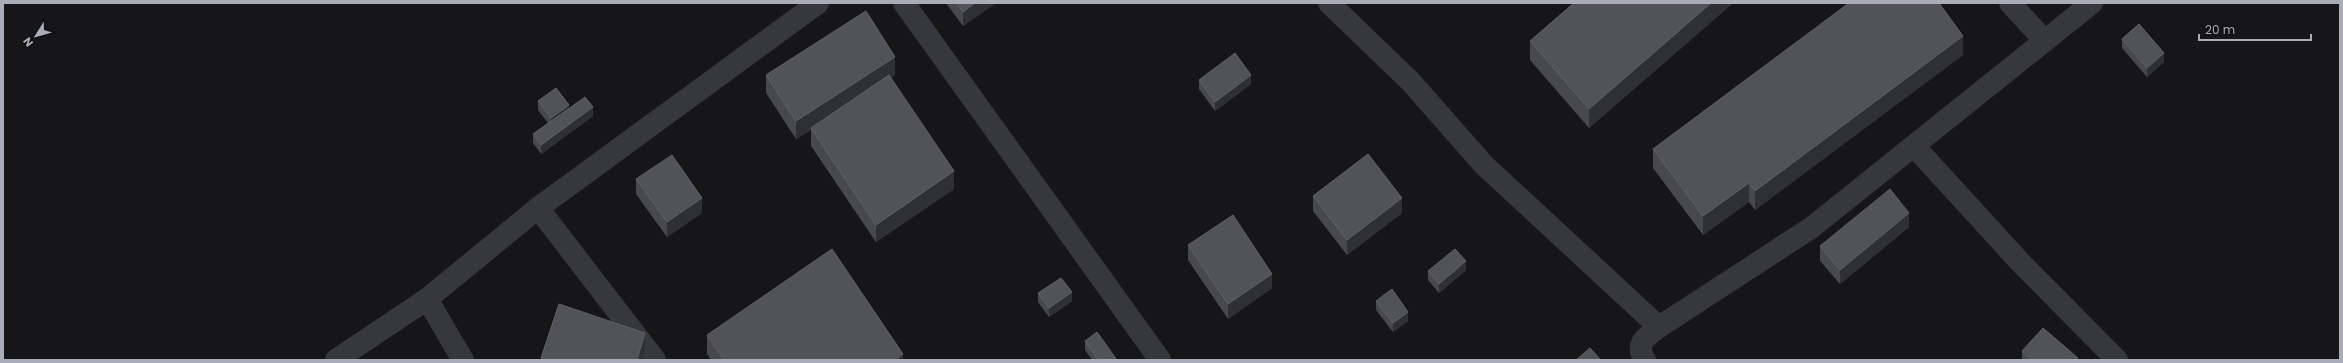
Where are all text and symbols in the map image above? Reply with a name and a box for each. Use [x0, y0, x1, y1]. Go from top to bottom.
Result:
north arrow [16, 16, 56, 56]
scale bar [2199, 16, 2311, 42]
text: 20 m [2205, 21, 2235, 38]
text: N [19, 34, 37, 50]

